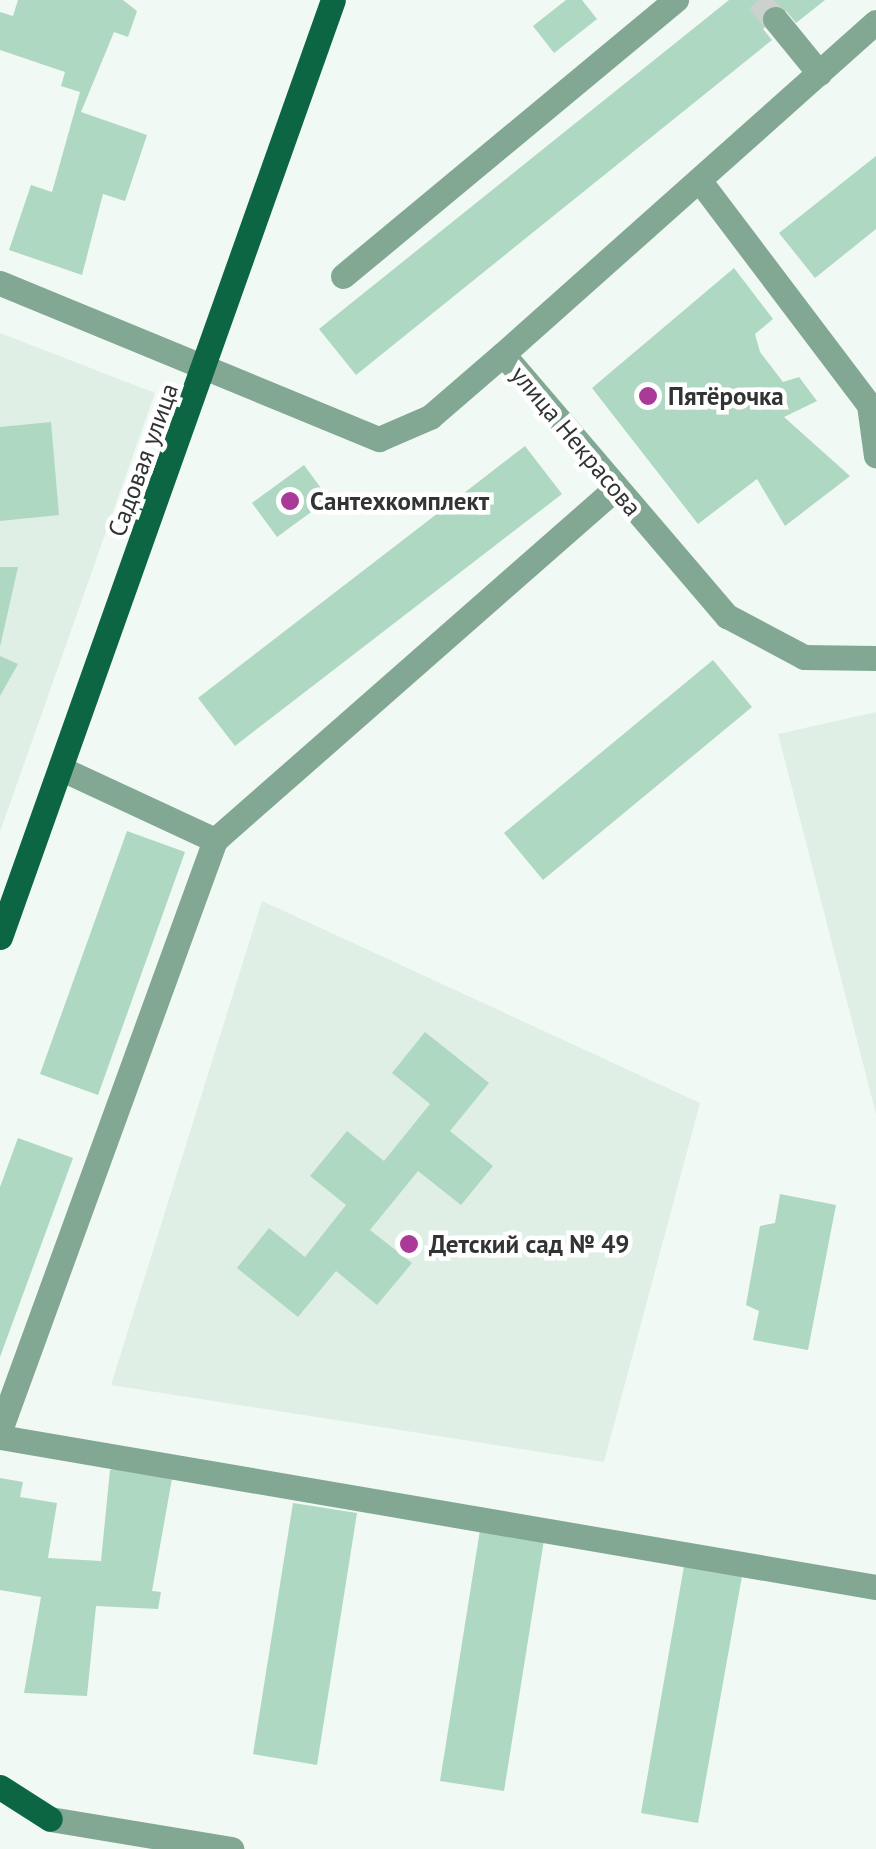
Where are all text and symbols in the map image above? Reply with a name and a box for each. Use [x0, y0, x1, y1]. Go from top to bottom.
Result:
street label: улица Некрасова [505, 360, 647, 522]
street label: Садовая улица [101, 379, 185, 541]
place label: Пятёрочка [668, 381, 784, 411]
marker: Пятёрочка [637, 385, 659, 407]
place label: Сантехкомплект [310, 486, 489, 516]
marker: Сантехкомплект [279, 490, 301, 512]
place label: Детский сад № 49 [429, 1229, 630, 1259]
marker: Детский сад № 49 [398, 1233, 420, 1255]

